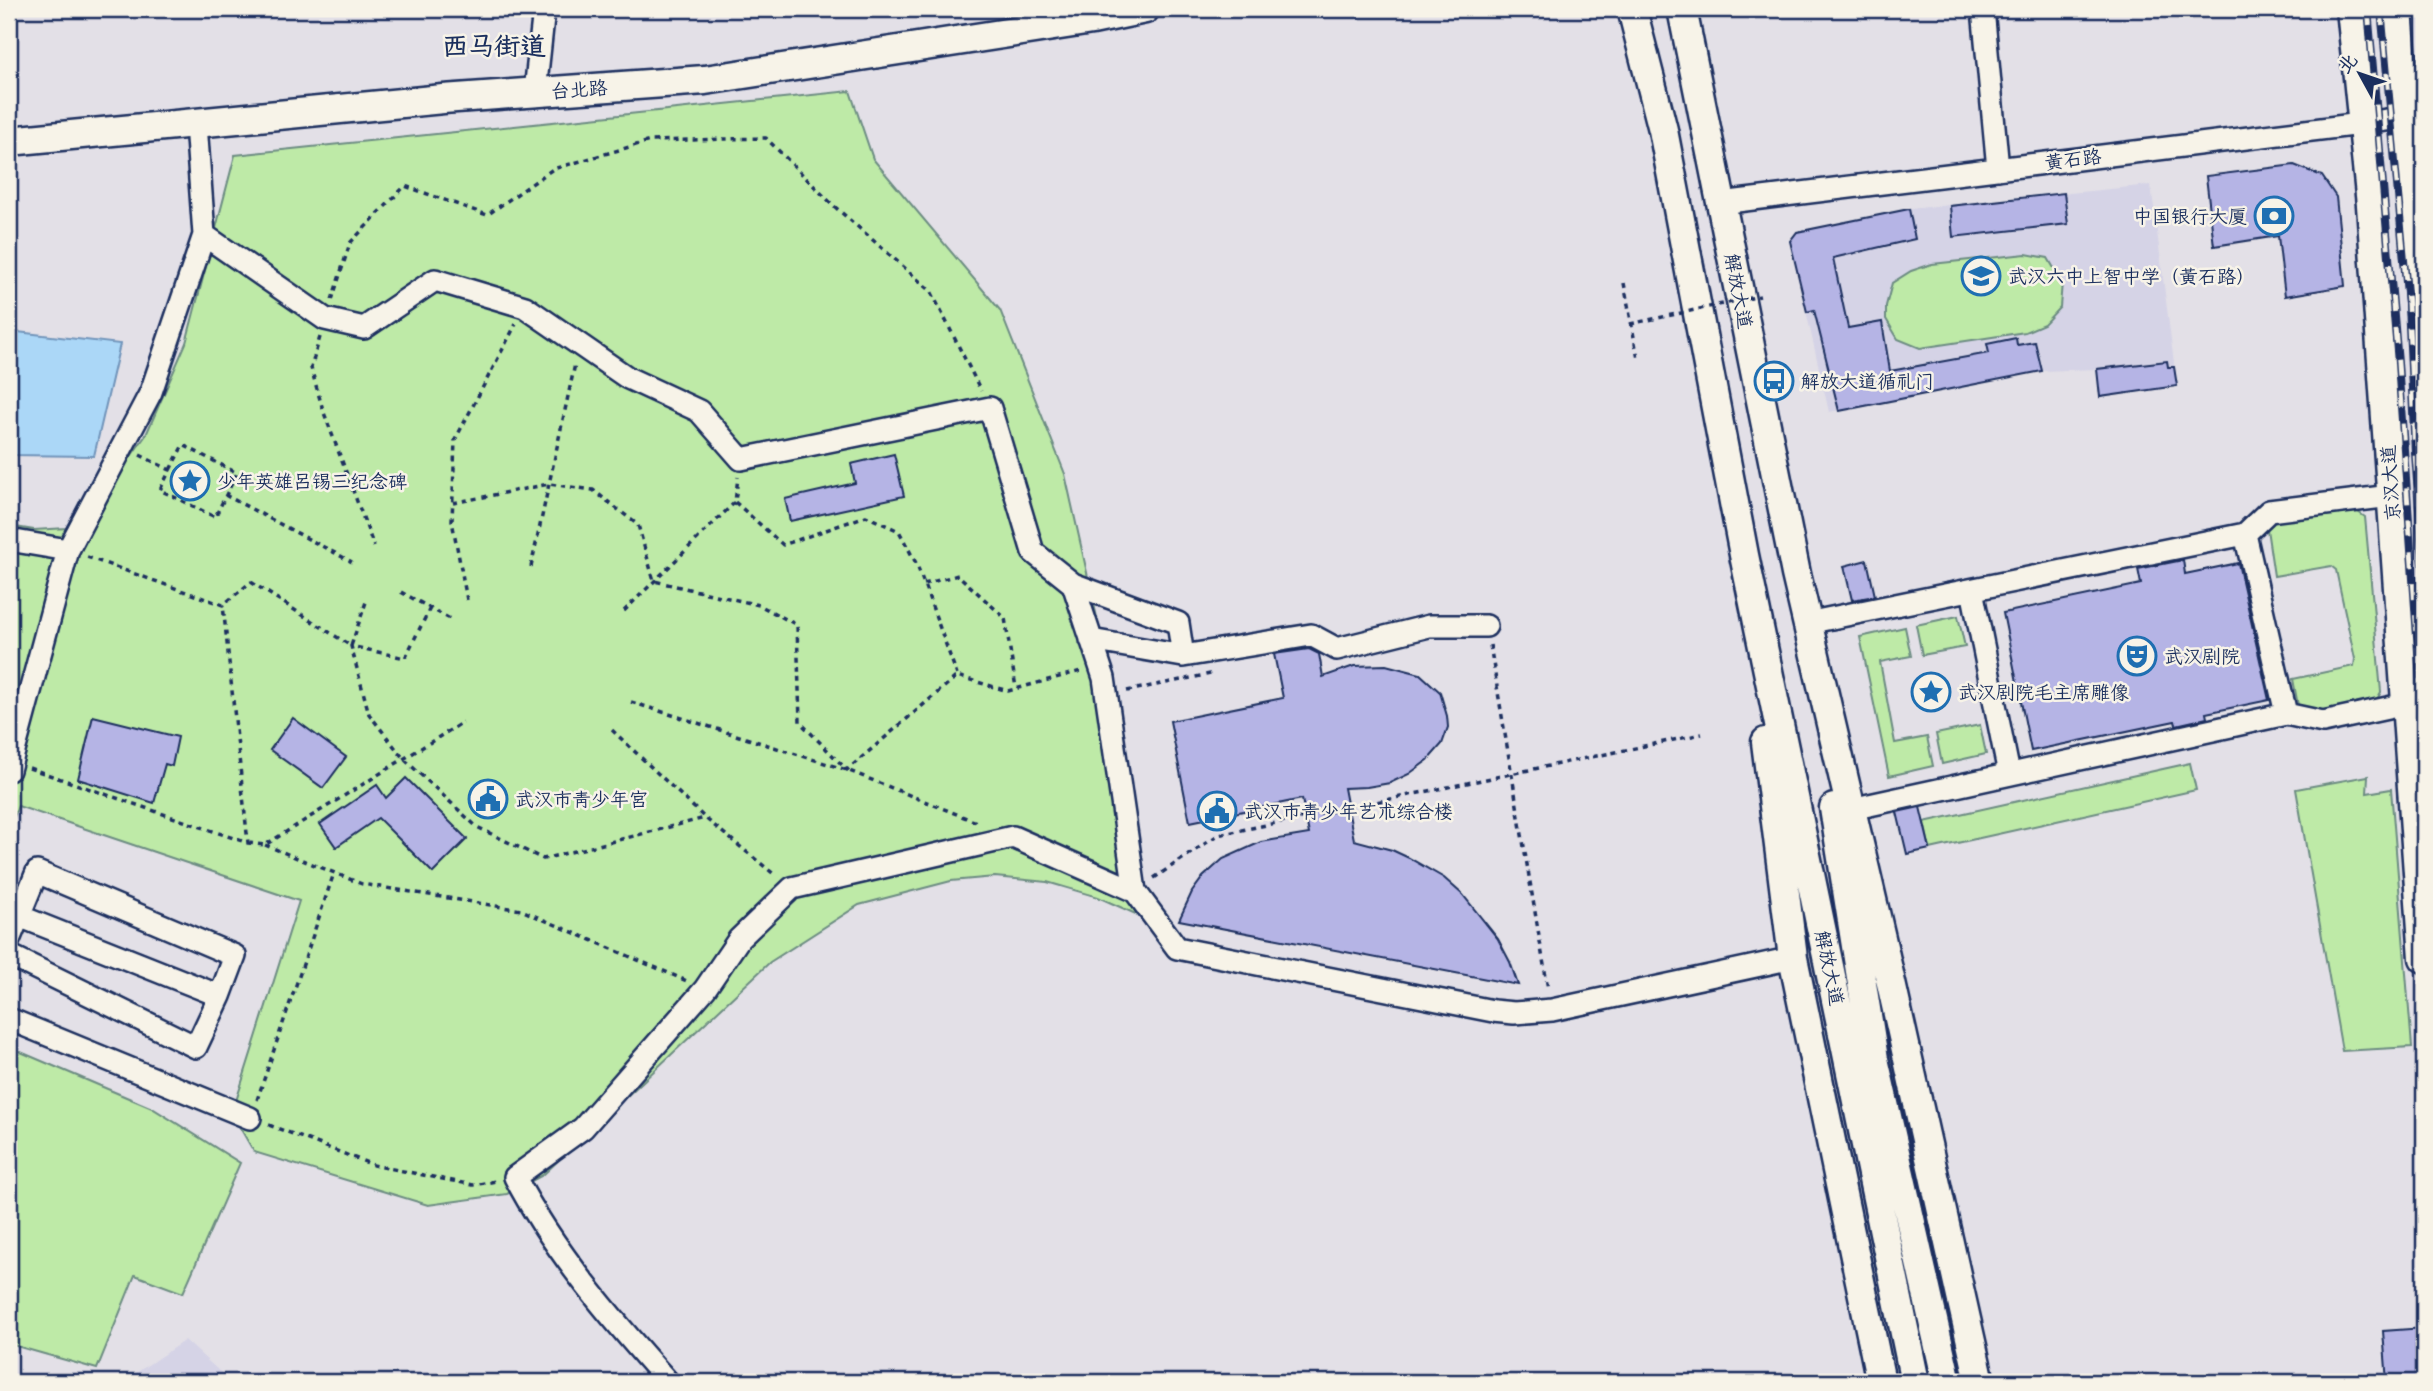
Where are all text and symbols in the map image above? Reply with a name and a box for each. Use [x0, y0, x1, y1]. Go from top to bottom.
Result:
district label: 西马街道 [442, 28, 546, 62]
north arrow [2324, 38, 2394, 108]
text: 北 [2331, 47, 2362, 78]
street label: 台北路 [550, 74, 608, 103]
street label: 黄石路 [2043, 143, 2103, 174]
bank icon: 中国银行大厦 [2253, 195, 2295, 237]
place label: 中国银行大厦 [2133, 203, 2247, 228]
street label: 解放大道 [1720, 251, 1759, 331]
school or university icon: 武汉六中上智中学（黄石路） [1960, 255, 2002, 297]
place label: 武汉六中上智中学（黄石路） [2008, 263, 2255, 288]
bus stop icon: 解放大道循礼门 [1753, 360, 1795, 402]
place label: 解放大道循礼门 [1801, 368, 1934, 393]
street label: 京汉大道 [2374, 444, 2405, 522]
place icon: 少年英雄吕锡三纪念碑 [169, 460, 211, 502]
place label: 少年英雄吕锡三纪念碑 [217, 468, 407, 493]
theatre icon: 武汉剧院 [2116, 635, 2158, 677]
place label: 武汉剧院 [2164, 643, 2240, 668]
place icon: 武汉剧院毛主席雕像 [1910, 671, 1952, 713]
place label: 武汉剧院毛主席雕像 [1958, 679, 2129, 704]
public building icon: 武汉市青少年宫 [467, 778, 509, 820]
place label: 武汉市青少年宫 [515, 786, 648, 811]
public building icon: 武汉市青少年艺术综合楼 [1196, 790, 1238, 832]
place label: 武汉市青少年艺术综合楼 [1244, 798, 1453, 823]
street label: 解放大道 [1810, 928, 1851, 1008]

